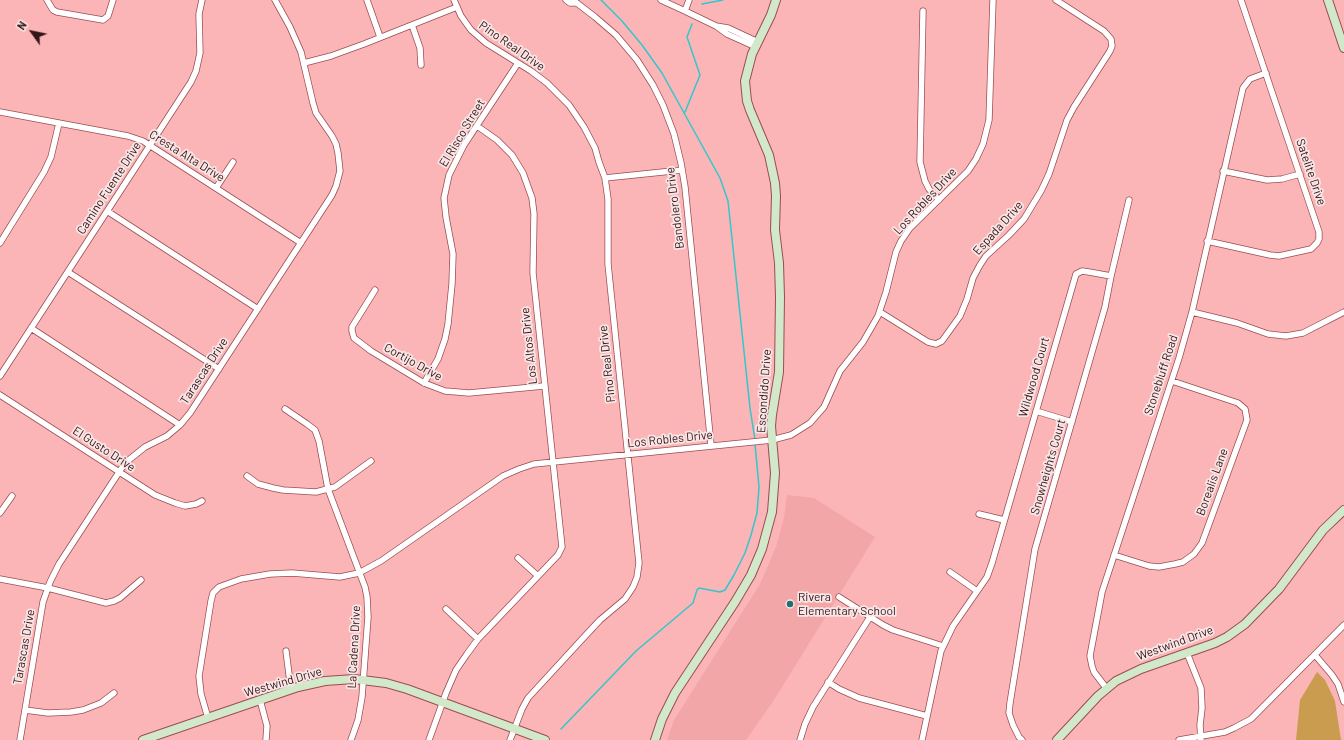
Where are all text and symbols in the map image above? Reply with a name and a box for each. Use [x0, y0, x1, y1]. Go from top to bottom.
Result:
north arrow [12, 12, 52, 52]
street label: Pino Real Drive [476, 18, 548, 74]
text: N [14, 19, 29, 32]
street label: El Risco Street [436, 97, 488, 169]
street label: Cresta Alta Drive [147, 127, 227, 185]
street label: Satelite Drive [1293, 137, 1329, 207]
street label: Camino Fuente Drive [74, 139, 144, 237]
street label: Los Robles Drive [890, 165, 960, 237]
street label: Bandolero Drive [663, 166, 687, 250]
street label: Espada Drive [970, 198, 1026, 258]
street label: Los Altos Drive [518, 307, 540, 385]
street label: Pino Real Drive [596, 325, 618, 403]
street label: Stonebluff Road [1141, 333, 1181, 417]
street label: Tarascas Drive [177, 335, 231, 407]
street label: Wildwood Court [1016, 335, 1052, 419]
street label: Cortijo Drive [381, 340, 445, 384]
street label: Escondido Drive [754, 349, 774, 433]
street label: Snowheights Court [1027, 418, 1069, 516]
street label: El Gusto Drive [70, 423, 138, 475]
street label: Los Robles Drive [627, 427, 713, 451]
street label: Borealis Lane [1193, 446, 1231, 518]
place label: Rivera Elementary School [798, 590, 896, 618]
marker: Rivera Elementary School [785, 599, 795, 609]
street label: La Cadena Drive [345, 605, 363, 689]
street label: Tarascas Drive [10, 608, 38, 686]
street label: Westwind Drive [1135, 623, 1215, 663]
street label: Westwind Drive [242, 664, 324, 700]

